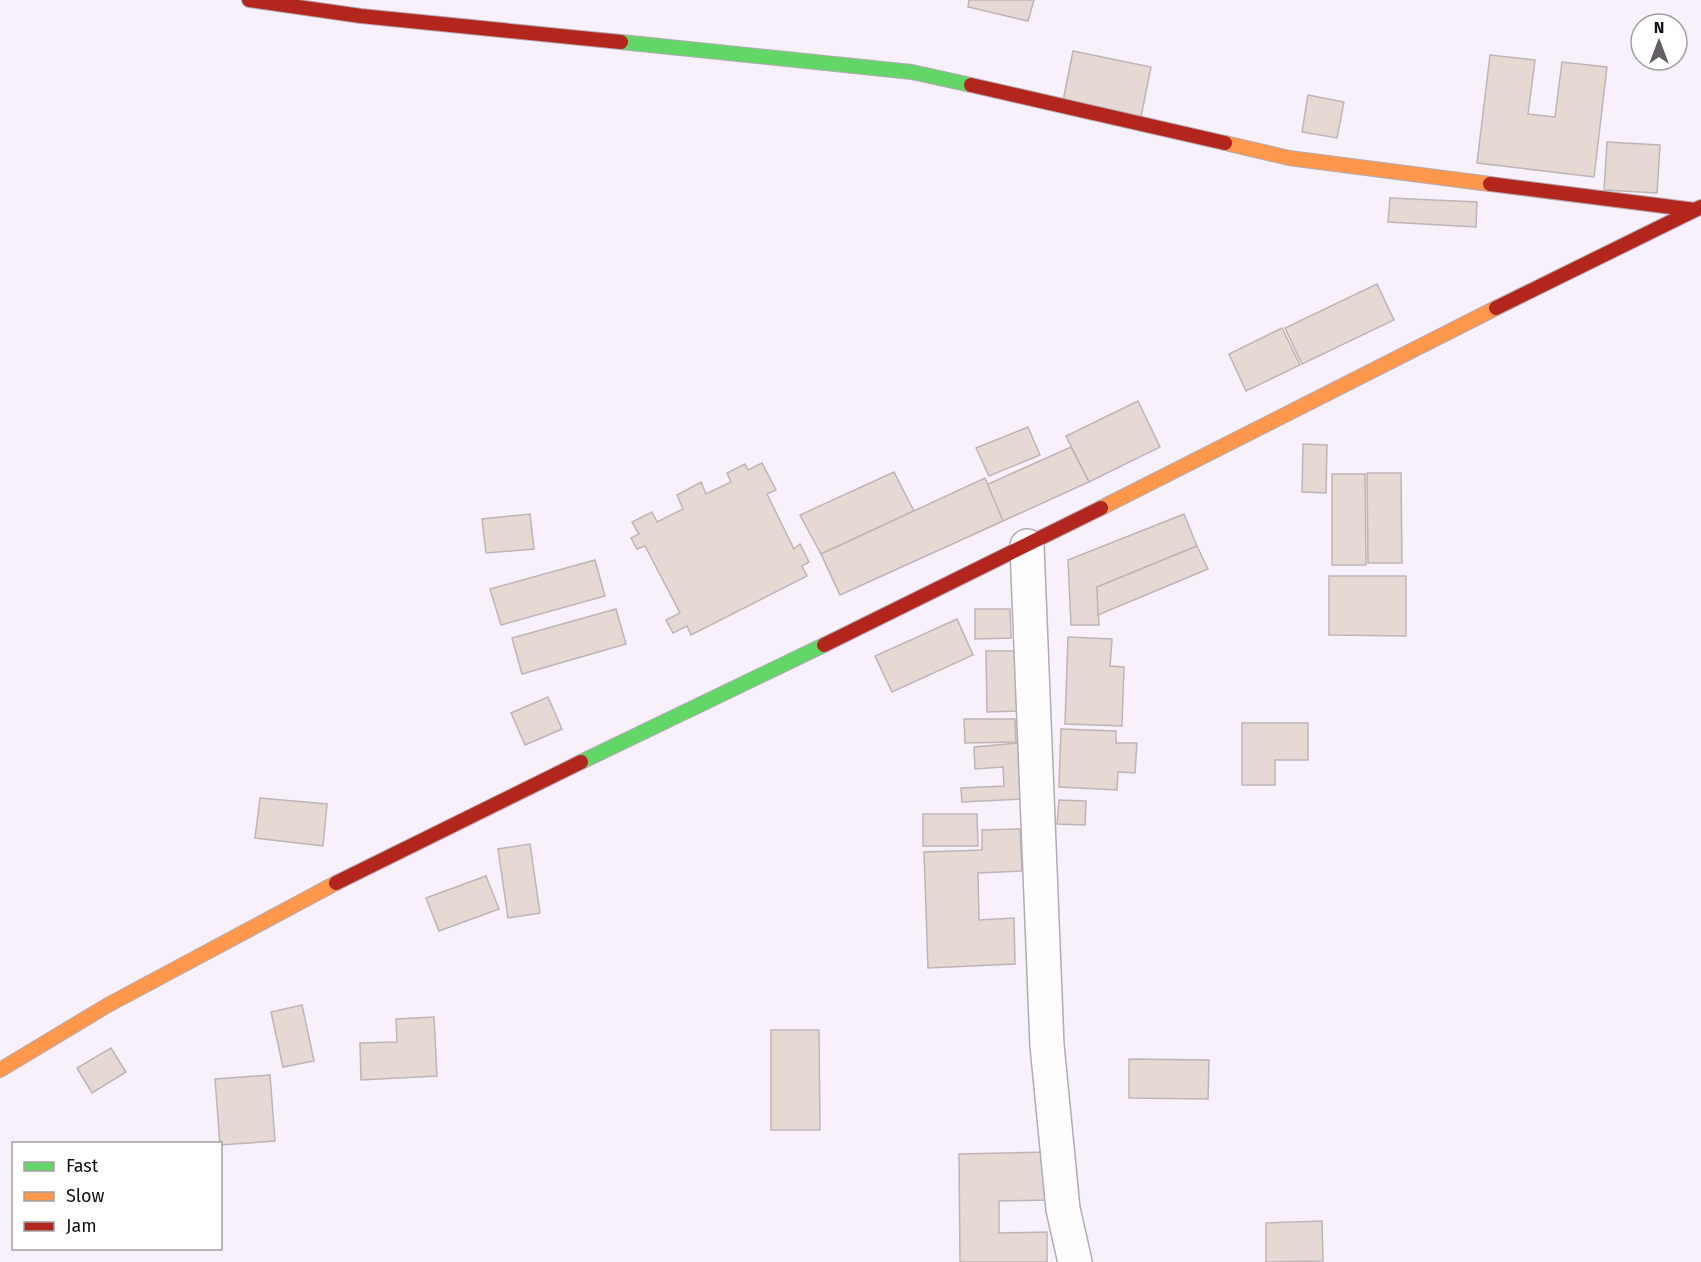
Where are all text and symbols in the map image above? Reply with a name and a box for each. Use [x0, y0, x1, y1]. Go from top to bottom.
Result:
north arrow [1629, 12, 1689, 72]
text: N [1654, 18, 1664, 37]
legend [12, 1142, 222, 1250]
text: Fast [66, 1155, 99, 1177]
text: Slow [66, 1185, 105, 1207]
text: Jam [66, 1215, 97, 1237]

